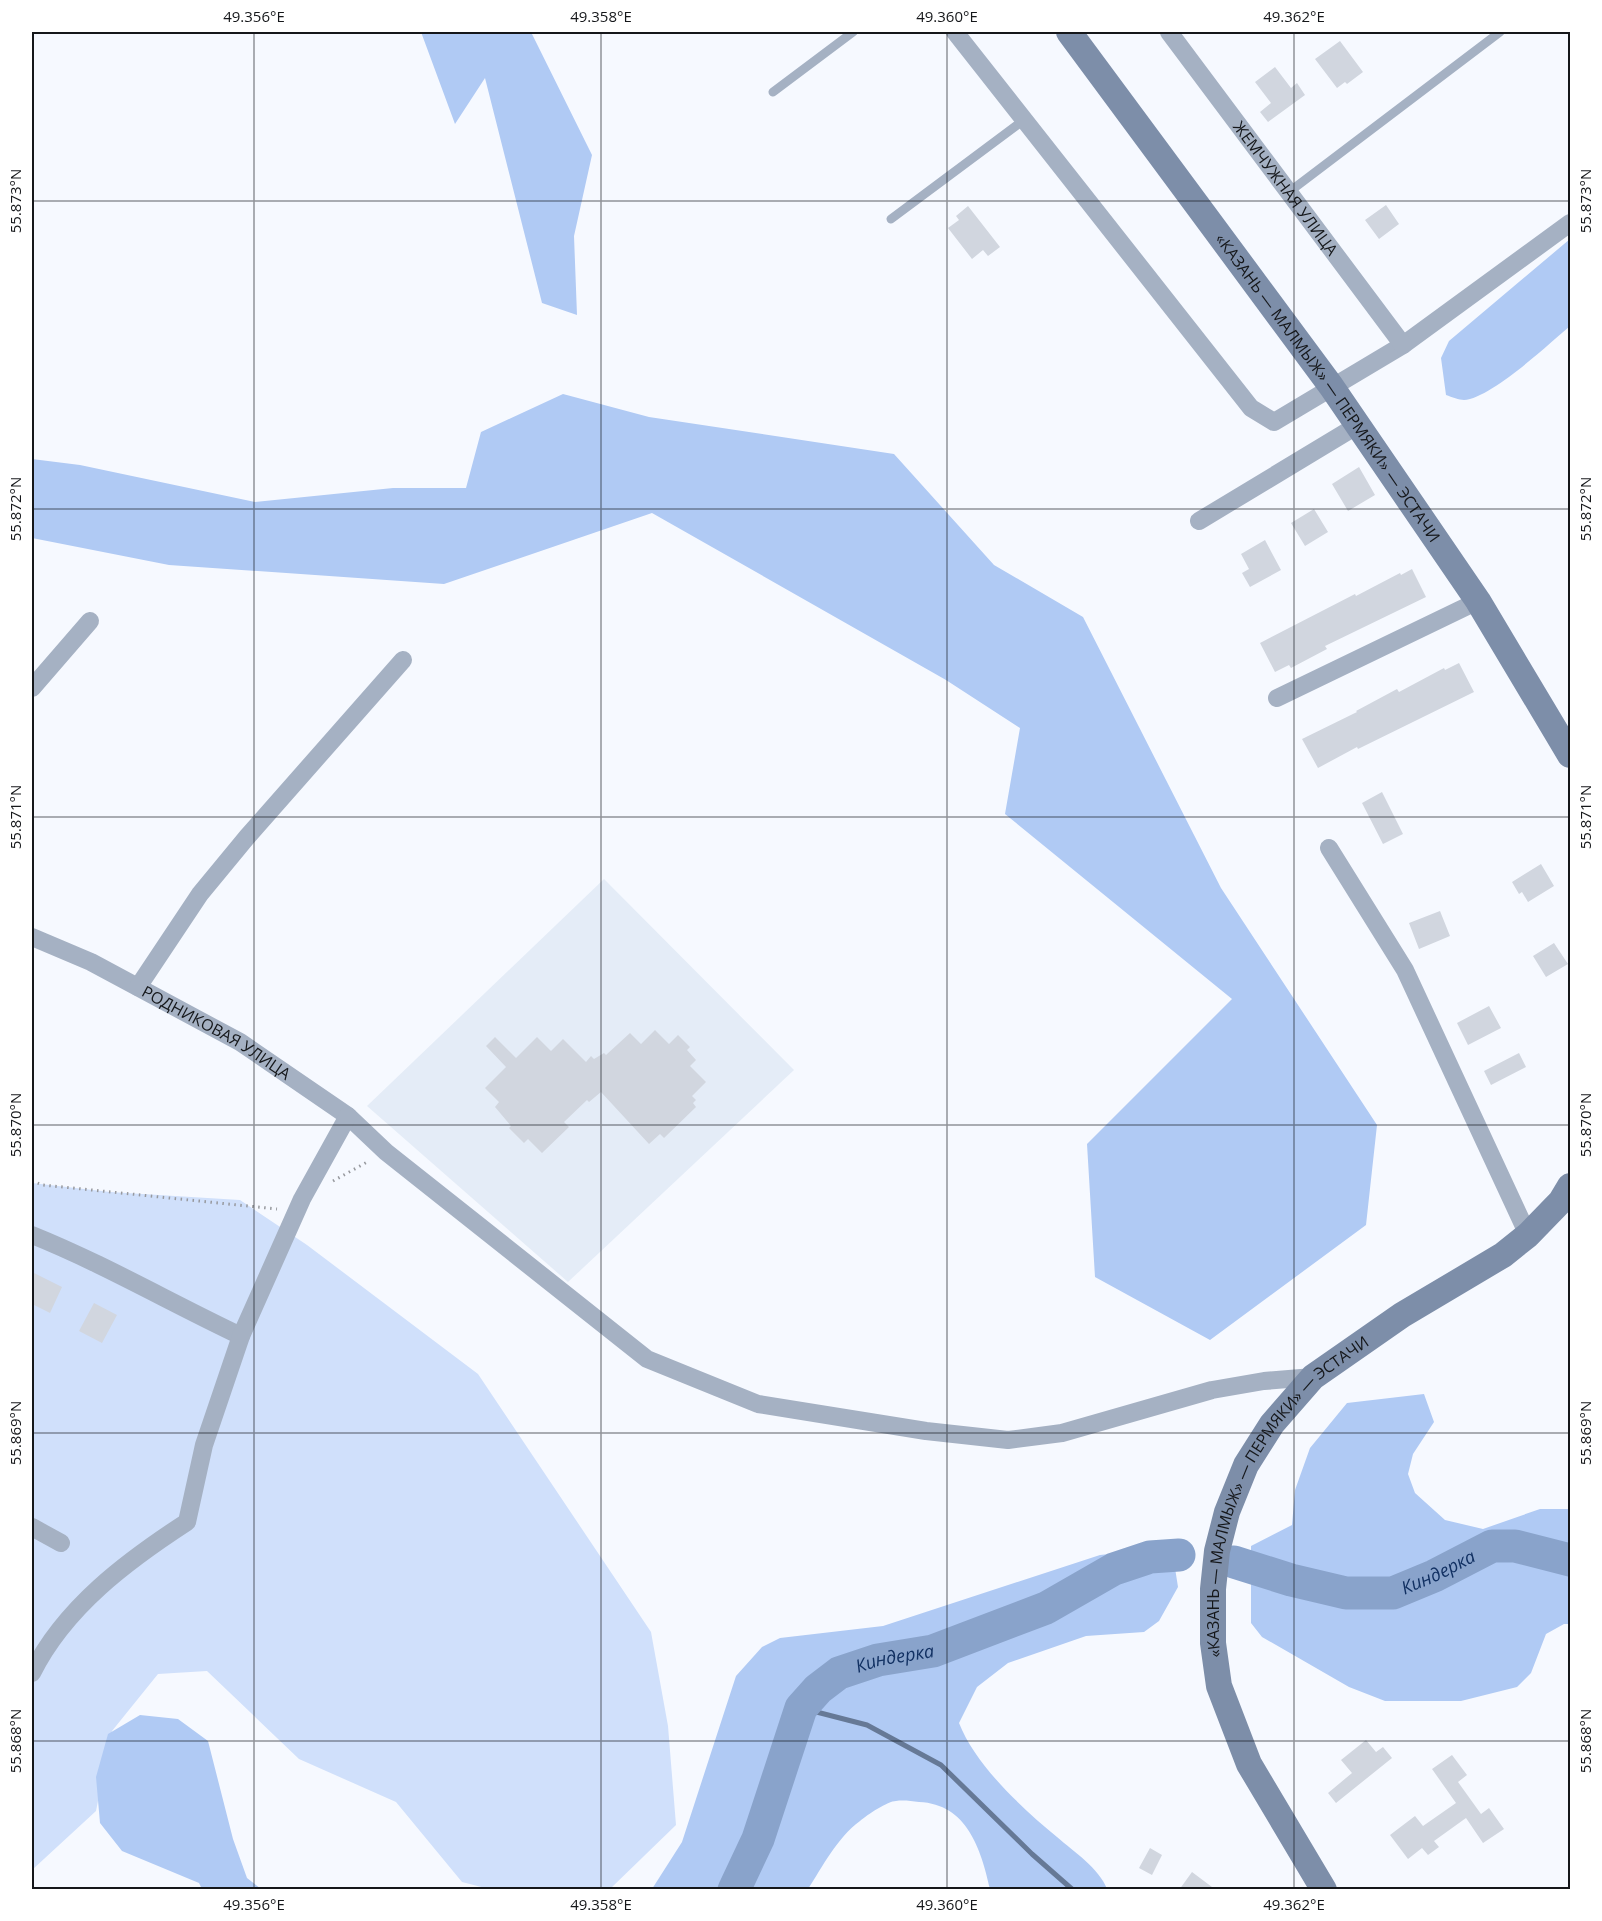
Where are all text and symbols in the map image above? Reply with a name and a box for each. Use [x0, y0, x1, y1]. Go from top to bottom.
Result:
text: 49.356°E [223, 6, 285, 26]
text: 49.358°E [570, 6, 632, 26]
text: 49.360°E [916, 6, 978, 26]
text: 49.362°E [1263, 6, 1325, 26]
street label: ЖЕМЧУЖНАЯ УЛИЦА [1228, 116, 1344, 261]
text: 55.873°N [5, 169, 25, 233]
text: 55.873°N [1575, 169, 1595, 233]
street label: «КАЗАНЬ — МАЛМЫЖ» — ПЕРМЯКИ» — ЭСТАЧИ [1211, 229, 1445, 546]
text: 55.872°N [5, 477, 25, 541]
text: 55.872°N [1575, 477, 1595, 541]
text: 55.871°N [5, 785, 25, 849]
text: 55.871°N [1575, 785, 1595, 849]
street label: РОДНИКОВАЯ УЛИЦА [138, 980, 296, 1085]
text: 55.870°N [5, 1093, 25, 1157]
text: 55.870°N [1575, 1093, 1595, 1157]
street label: «КАЗАНЬ — МАЛМЫЖ» — ПЕРМЯКИ» — ЭСТАЧИ [1202, 1331, 1373, 1659]
text: 55.869°N [5, 1401, 25, 1465]
text: 55.869°N [1575, 1401, 1595, 1465]
water label: Киндерка [1397, 1544, 1479, 1599]
water label: Киндерка [852, 1638, 936, 1678]
text: 55.868°N [5, 1709, 25, 1773]
text: 55.868°N [1575, 1709, 1595, 1773]
text: 49.356°E [223, 1894, 285, 1914]
text: 49.358°E [570, 1894, 632, 1914]
text: 49.360°E [916, 1894, 978, 1914]
text: 49.362°E [1263, 1894, 1325, 1914]

